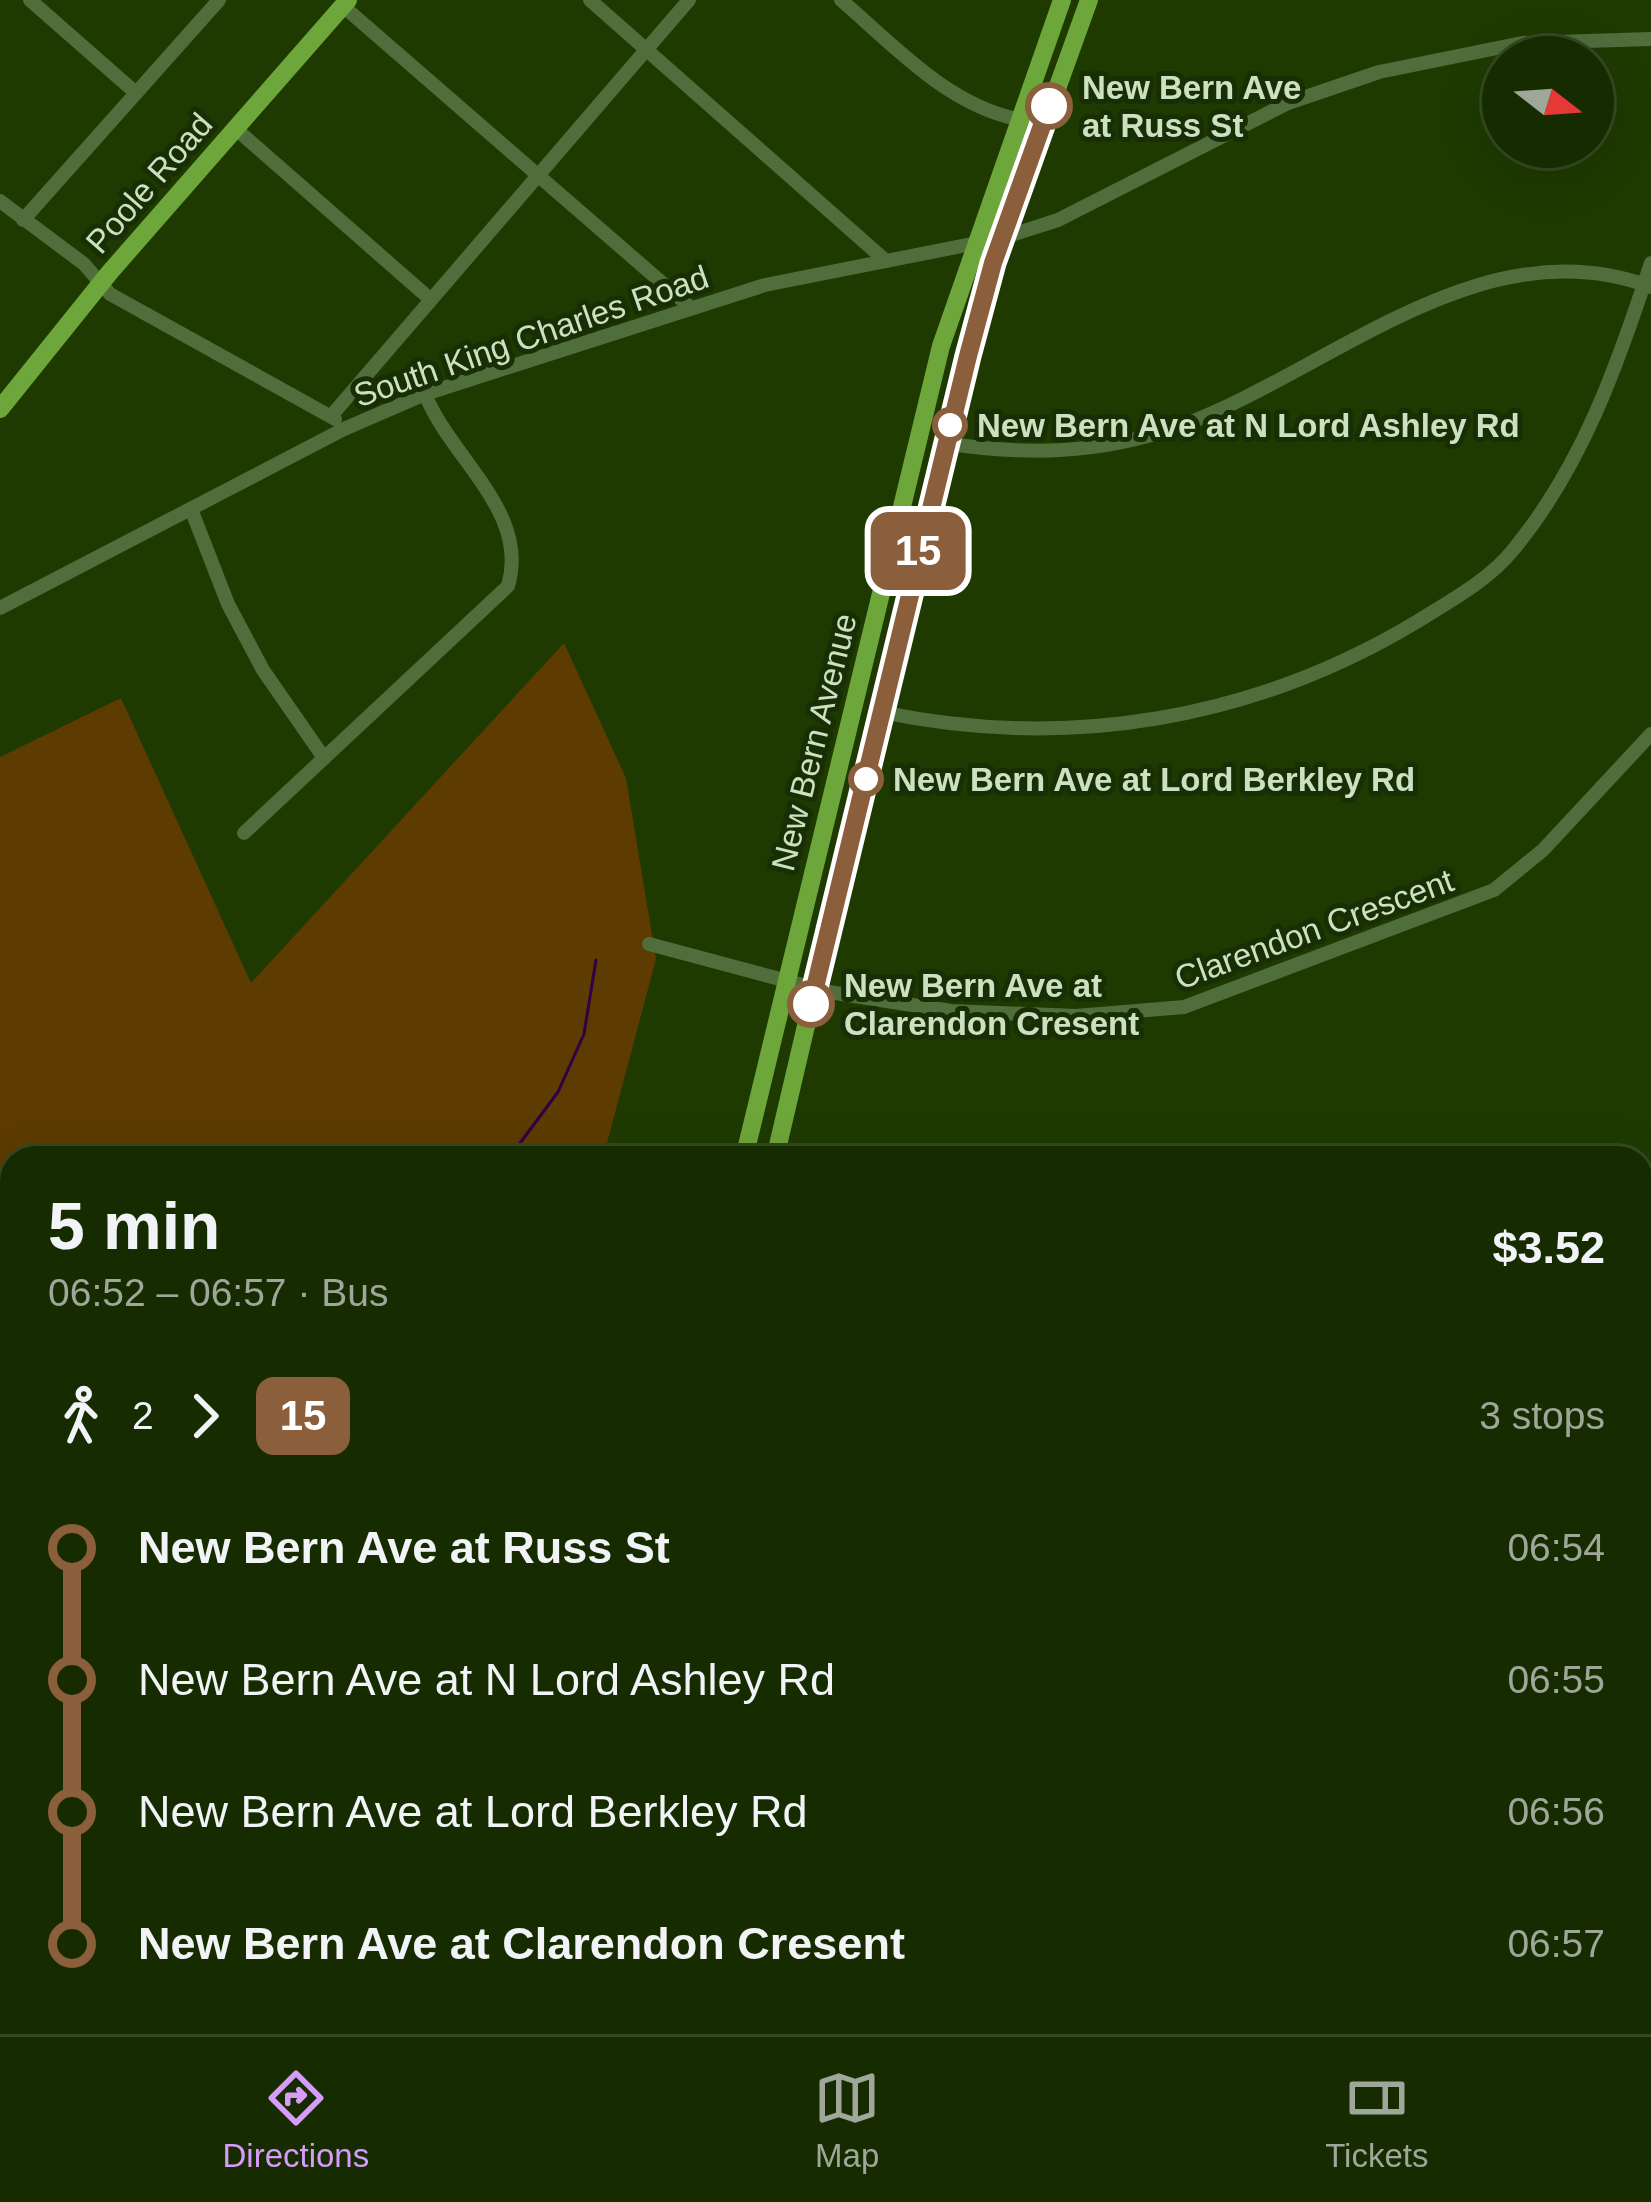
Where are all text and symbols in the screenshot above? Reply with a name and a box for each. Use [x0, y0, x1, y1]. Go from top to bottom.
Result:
north arrow [1482, 36, 1614, 168]
map controls [1482, 36, 1614, 168]
place label: New Bern Ave at Russ St [1082, 69, 1301, 144]
marker: New Bern Ave at Russ St [1027, 84, 1071, 128]
street label: Poole Road [78, 106, 220, 260]
street label: South King Charles Road [349, 258, 713, 414]
place label: New Bern Ave at N Lord Ashley Rd [977, 407, 1520, 444]
marker: New Bern Ave at N Lord Ashley Rd [934, 409, 966, 441]
line badge: 15 [864, 512, 972, 590]
text: 15 [895, 527, 941, 574]
street label: New Bern Avenue [764, 610, 864, 874]
place label: New Bern Ave at Lord Berkley Rd [893, 761, 1415, 798]
marker: New Bern Ave at Lord Berkley Rd [850, 763, 882, 795]
street label: Clarendon Crescent [1170, 861, 1458, 997]
place label: New Bern Ave at Clarendon Cresent [844, 967, 1139, 1042]
marker: New Bern Ave at Clarendon Cresent [789, 982, 833, 1026]
text: 5 min [48, 1189, 220, 1263]
text: $3.52 [1492, 1222, 1605, 1273]
text: 06:52 – 06:57 · Bus [48, 1271, 388, 1314]
icon: walk [48, 1383, 114, 1449]
icon: forward [172, 1383, 238, 1449]
text: 15 [280, 1392, 326, 1439]
text: 2 [132, 1394, 154, 1437]
text: 3 stops [1479, 1394, 1605, 1437]
text: New Bern Ave at Russ St [138, 1522, 670, 1573]
text: 06:54 [1507, 1526, 1605, 1569]
text: New Bern Ave at N Lord Ashley Rd [138, 1654, 835, 1705]
text: 06:55 [1507, 1658, 1605, 1701]
text: New Bern Ave at Lord Berkley Rd [138, 1786, 808, 1837]
text: 06:56 [1507, 1790, 1605, 1833]
text: New Bern Ave at Clarendon Cresent [138, 1918, 905, 1969]
text: 06:57 [1507, 1922, 1605, 1965]
tab: Directions [222, 2065, 369, 2175]
tab: Map [814, 2065, 880, 2175]
tab: Tickets [1325, 2065, 1428, 2175]

